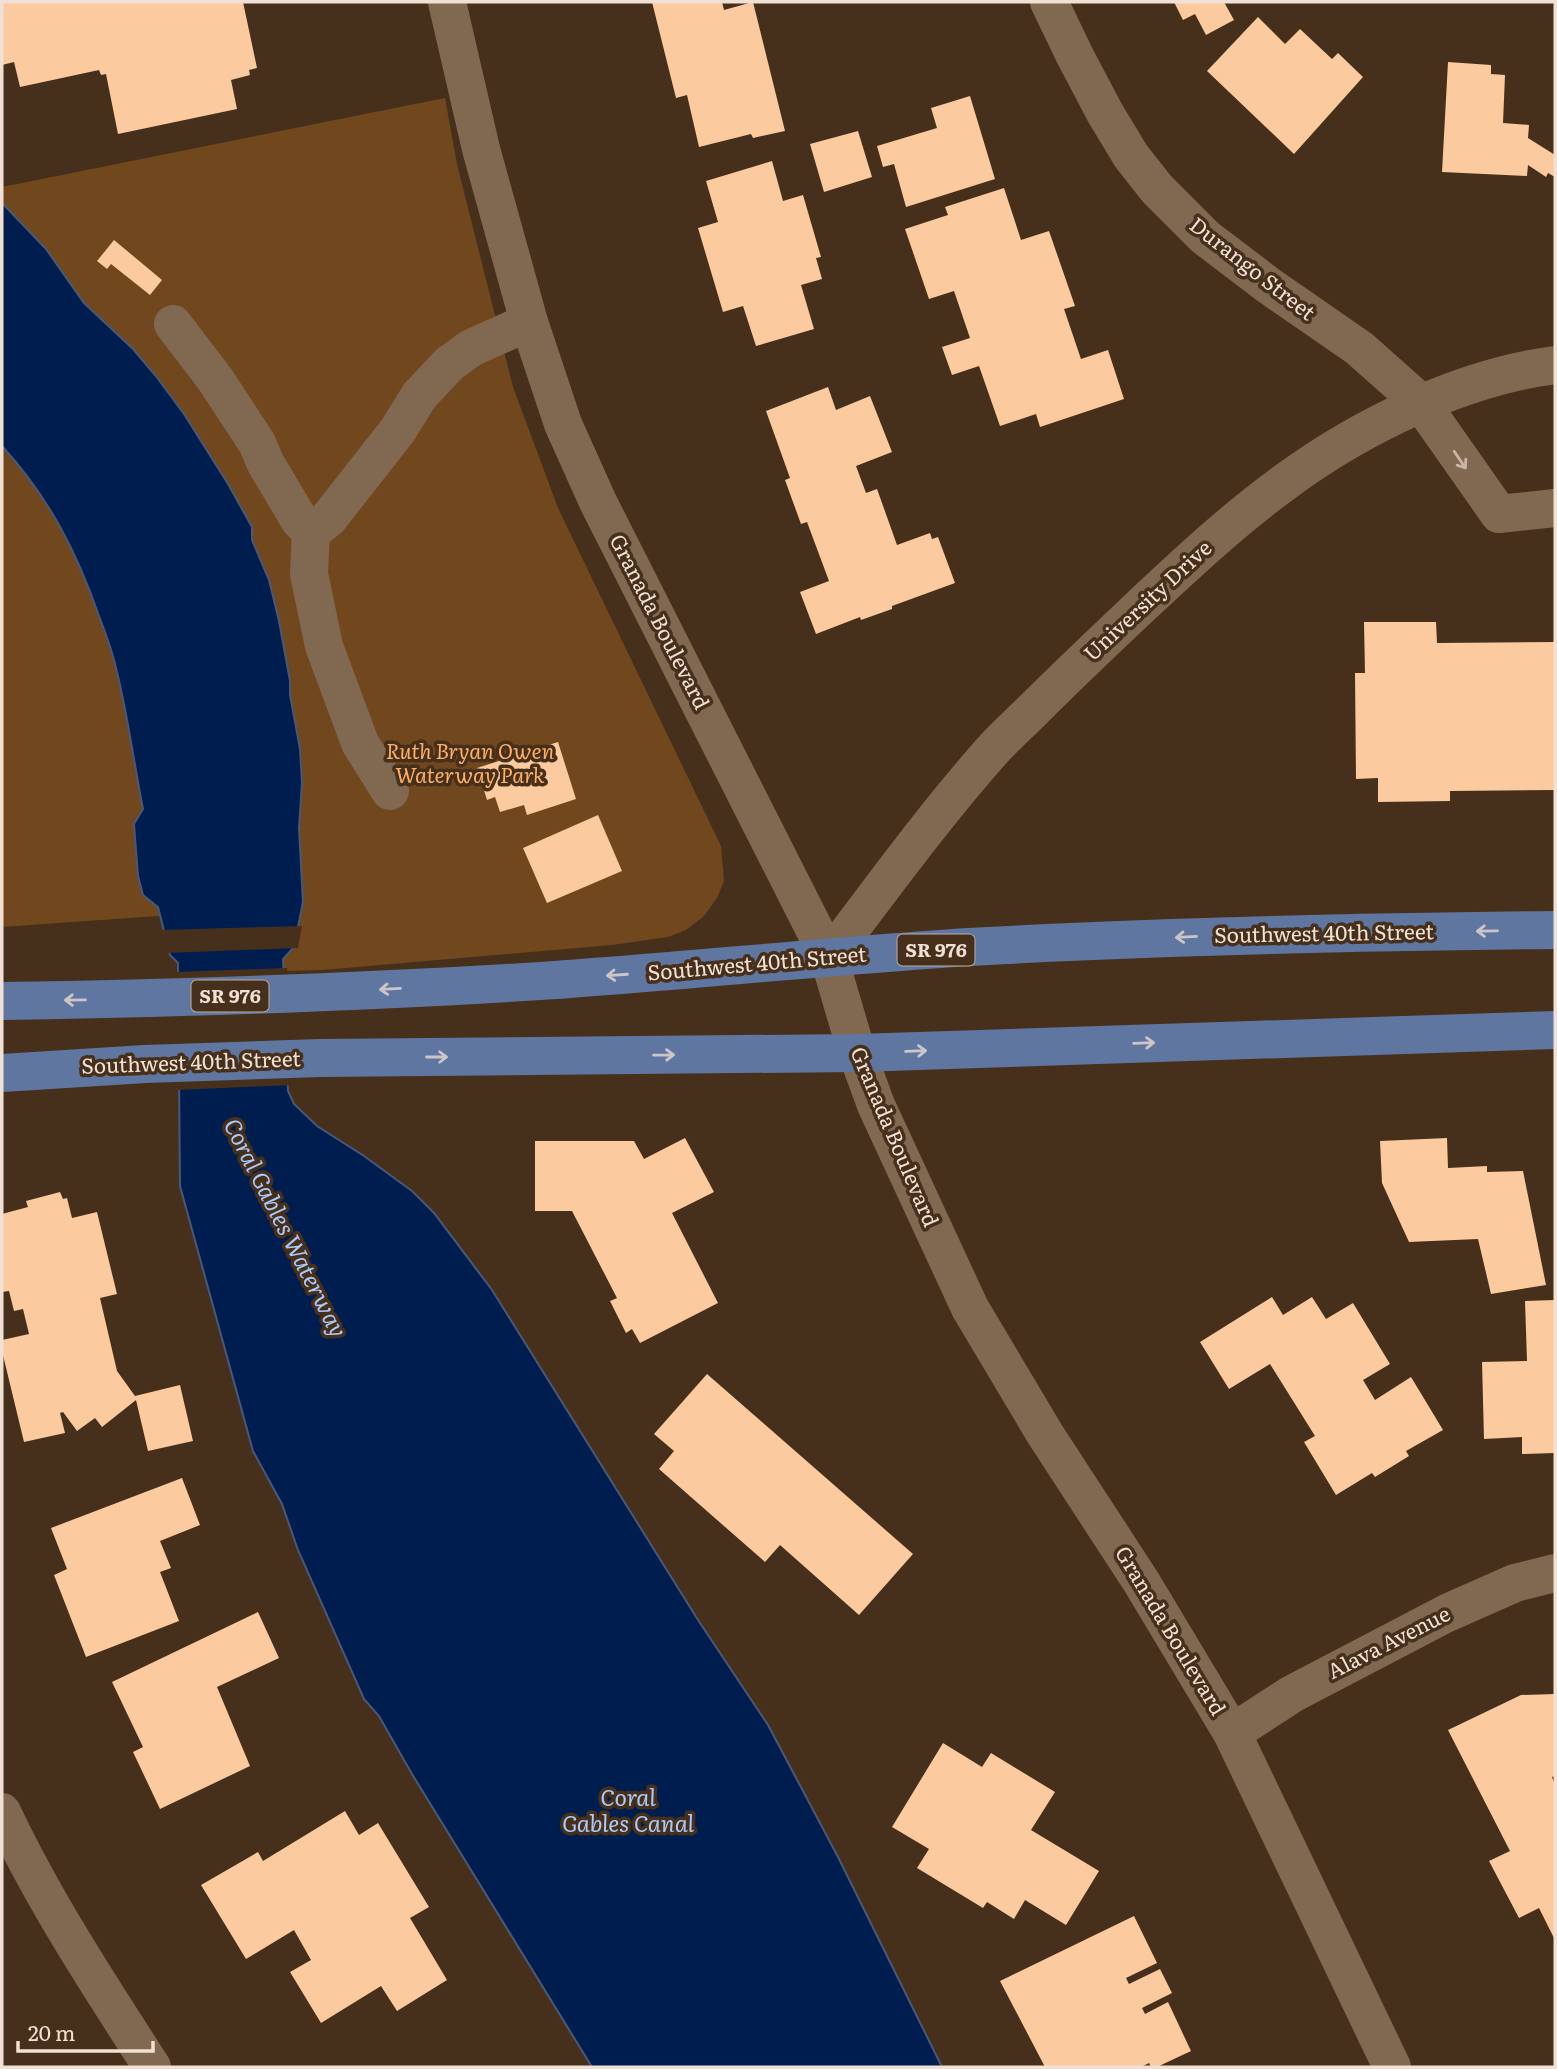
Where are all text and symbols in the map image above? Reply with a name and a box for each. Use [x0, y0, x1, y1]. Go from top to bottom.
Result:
street label: Durango Street [1184, 208, 1323, 326]
one-way arrow [1453, 449, 1467, 469]
street label: Granada Boulevard [604, 528, 719, 714]
street label: University Drive [1075, 531, 1217, 667]
park label: Ruth Bryan Owen Waterway Park [386, 734, 555, 789]
street label: Southwest 40th Street [1214, 914, 1435, 949]
one-way arrow [1476, 924, 1499, 938]
one-way arrow [1175, 931, 1198, 944]
road number: SR 976 [898, 934, 974, 966]
street label: Southwest 40th Street [646, 936, 868, 987]
one-way arrow [606, 969, 629, 982]
road number: SR 976 [191, 980, 268, 1012]
one-way arrow [379, 983, 402, 996]
one-way arrow [63, 993, 86, 1006]
one-way arrow [1132, 1037, 1155, 1050]
street label: Southwest 40th Street [81, 1041, 302, 1080]
street label: Granada Boulevard [844, 1041, 948, 1231]
one-way arrow [905, 1044, 928, 1057]
one-way arrow [653, 1048, 676, 1062]
one-way arrow [425, 1050, 448, 1064]
water label: Coral Gables Waterway [217, 1112, 357, 1343]
street label: Granada Boulevard [1109, 1539, 1235, 1720]
street label: Alava Avenue [1321, 1596, 1455, 1685]
water label: Coral Gables Canal [562, 1779, 695, 1839]
scale bar [18, 2010, 152, 2054]
text: 20 m [28, 2016, 75, 2047]

